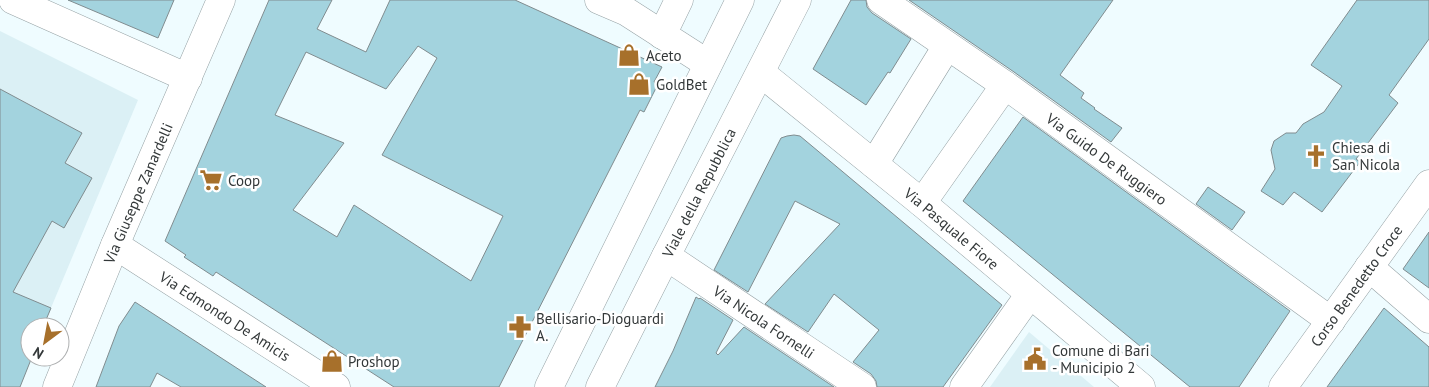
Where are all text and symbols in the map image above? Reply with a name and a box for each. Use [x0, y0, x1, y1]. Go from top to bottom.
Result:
shop icon: Aceto [616, 42, 642, 68]
place label: Aceto [646, 46, 682, 65]
shop icon: GoldBet [626, 71, 652, 97]
place label: GoldBet [656, 75, 707, 94]
street label: Via Guido De Ruggiero [1042, 108, 1171, 209]
street label: Via Giuseppe Zanardelli [99, 120, 176, 267]
street label: Viale della Repubblica [657, 125, 739, 261]
place label: Chiesa di San Nicola [1332, 138, 1400, 174]
church icon: Chiesa di San Nicola [1303, 143, 1329, 169]
supermarket icon: Coop [198, 167, 224, 193]
place label: Coop [228, 171, 260, 190]
street label: Via Pasquale Fiore [900, 182, 1003, 273]
street label: Corso Benedetto Croce [1306, 221, 1406, 350]
street label: Via Edmondo De Amicis [155, 266, 294, 365]
street label: Via Nicola Fornelli [709, 280, 818, 362]
place label: Bellisario-Dioguardi A. [536, 309, 664, 345]
pharmacy icon: Bellisario-Dioguardi A. [507, 314, 533, 340]
north arrow [20, 317, 70, 367]
place label: Comune di Bari - Municipio 2 [1052, 341, 1150, 377]
text: N [29, 343, 47, 363]
public building icon: Comune di Bari - Municipio 2 [1022, 346, 1048, 372]
shop icon: Proshop [319, 348, 345, 374]
place label: Proshop [348, 352, 400, 371]

